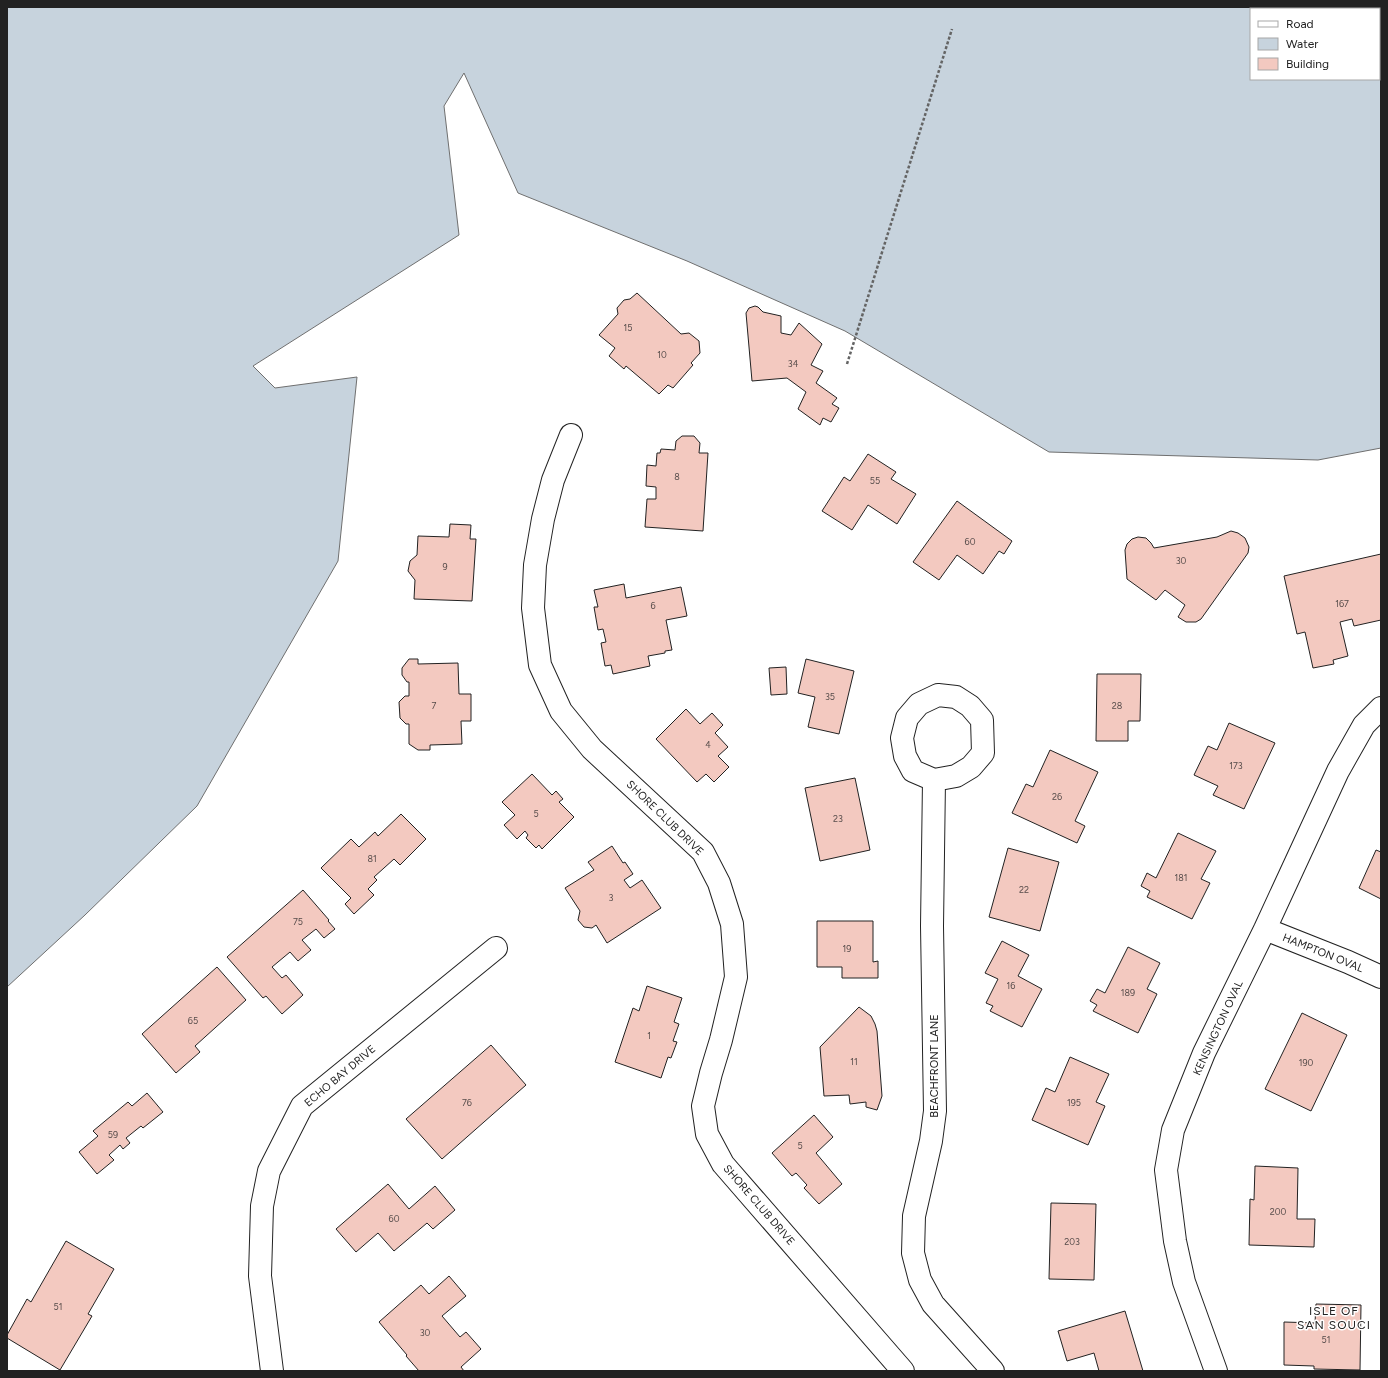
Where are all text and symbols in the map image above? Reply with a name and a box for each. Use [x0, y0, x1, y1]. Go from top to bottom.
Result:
legend [1250, 8, 1380, 80]
text: Road [1286, 17, 1314, 31]
text: Water [1286, 37, 1318, 51]
text: Building [1286, 57, 1329, 71]
house number: 15 [624, 322, 632, 333]
house number: 10 [657, 349, 667, 360]
house number: 34 [788, 358, 799, 369]
house number: 8 [674, 471, 680, 482]
house number: 55 [870, 475, 880, 486]
house number: 60 [965, 536, 976, 547]
house number: 30 [1176, 555, 1187, 566]
house number: 9 [442, 561, 448, 572]
house number: 167 [1335, 598, 1349, 609]
house number: 6 [650, 600, 656, 611]
house number: 35 [825, 691, 835, 702]
house number: 7 [432, 700, 437, 711]
house number: 28 [1112, 700, 1123, 711]
house number: 4 [705, 739, 711, 750]
house number: 173 [1229, 760, 1243, 771]
street label: SHORE CLUB DRIVE [624, 778, 706, 858]
house number: 26 [1052, 791, 1062, 802]
house number: 5 [533, 808, 539, 819]
house number: 23 [833, 813, 843, 824]
house number: 81 [367, 853, 377, 864]
house number: 181 [1175, 872, 1187, 883]
house number: 22 [1019, 884, 1029, 895]
house number: 3 [609, 892, 614, 903]
house number: 75 [293, 916, 303, 927]
street label: HAMPTON OVAL [1281, 931, 1366, 975]
house number: 19 [843, 943, 851, 954]
street label: KENSINGTON OVAL [1190, 978, 1246, 1077]
house number: 16 [1007, 980, 1015, 991]
house number: 189 [1121, 987, 1135, 998]
street label: BEACHFRONT LANE [928, 1014, 941, 1118]
house number: 65 [188, 1015, 198, 1026]
house number: 1 [647, 1030, 651, 1041]
street label: ECHO BAY DRIVE [302, 1042, 378, 1110]
house number: 11 [850, 1056, 858, 1067]
house number: 190 [1299, 1057, 1314, 1068]
house number: 76 [462, 1097, 472, 1108]
house number: 195 [1067, 1097, 1081, 1108]
house number: 59 [108, 1129, 118, 1140]
house number: 5 [797, 1140, 803, 1151]
street label: SHORE CLUB DRIVE [721, 1162, 797, 1248]
house number: 200 [1270, 1206, 1287, 1217]
house number: 60 [389, 1213, 400, 1224]
house number: 203 [1064, 1236, 1080, 1247]
house number: 51 [54, 1301, 62, 1312]
district label: ISLE OF SAN SOUCI [1297, 1304, 1371, 1332]
house number: 30 [420, 1327, 431, 1338]
house number: 51 [1322, 1334, 1330, 1345]

